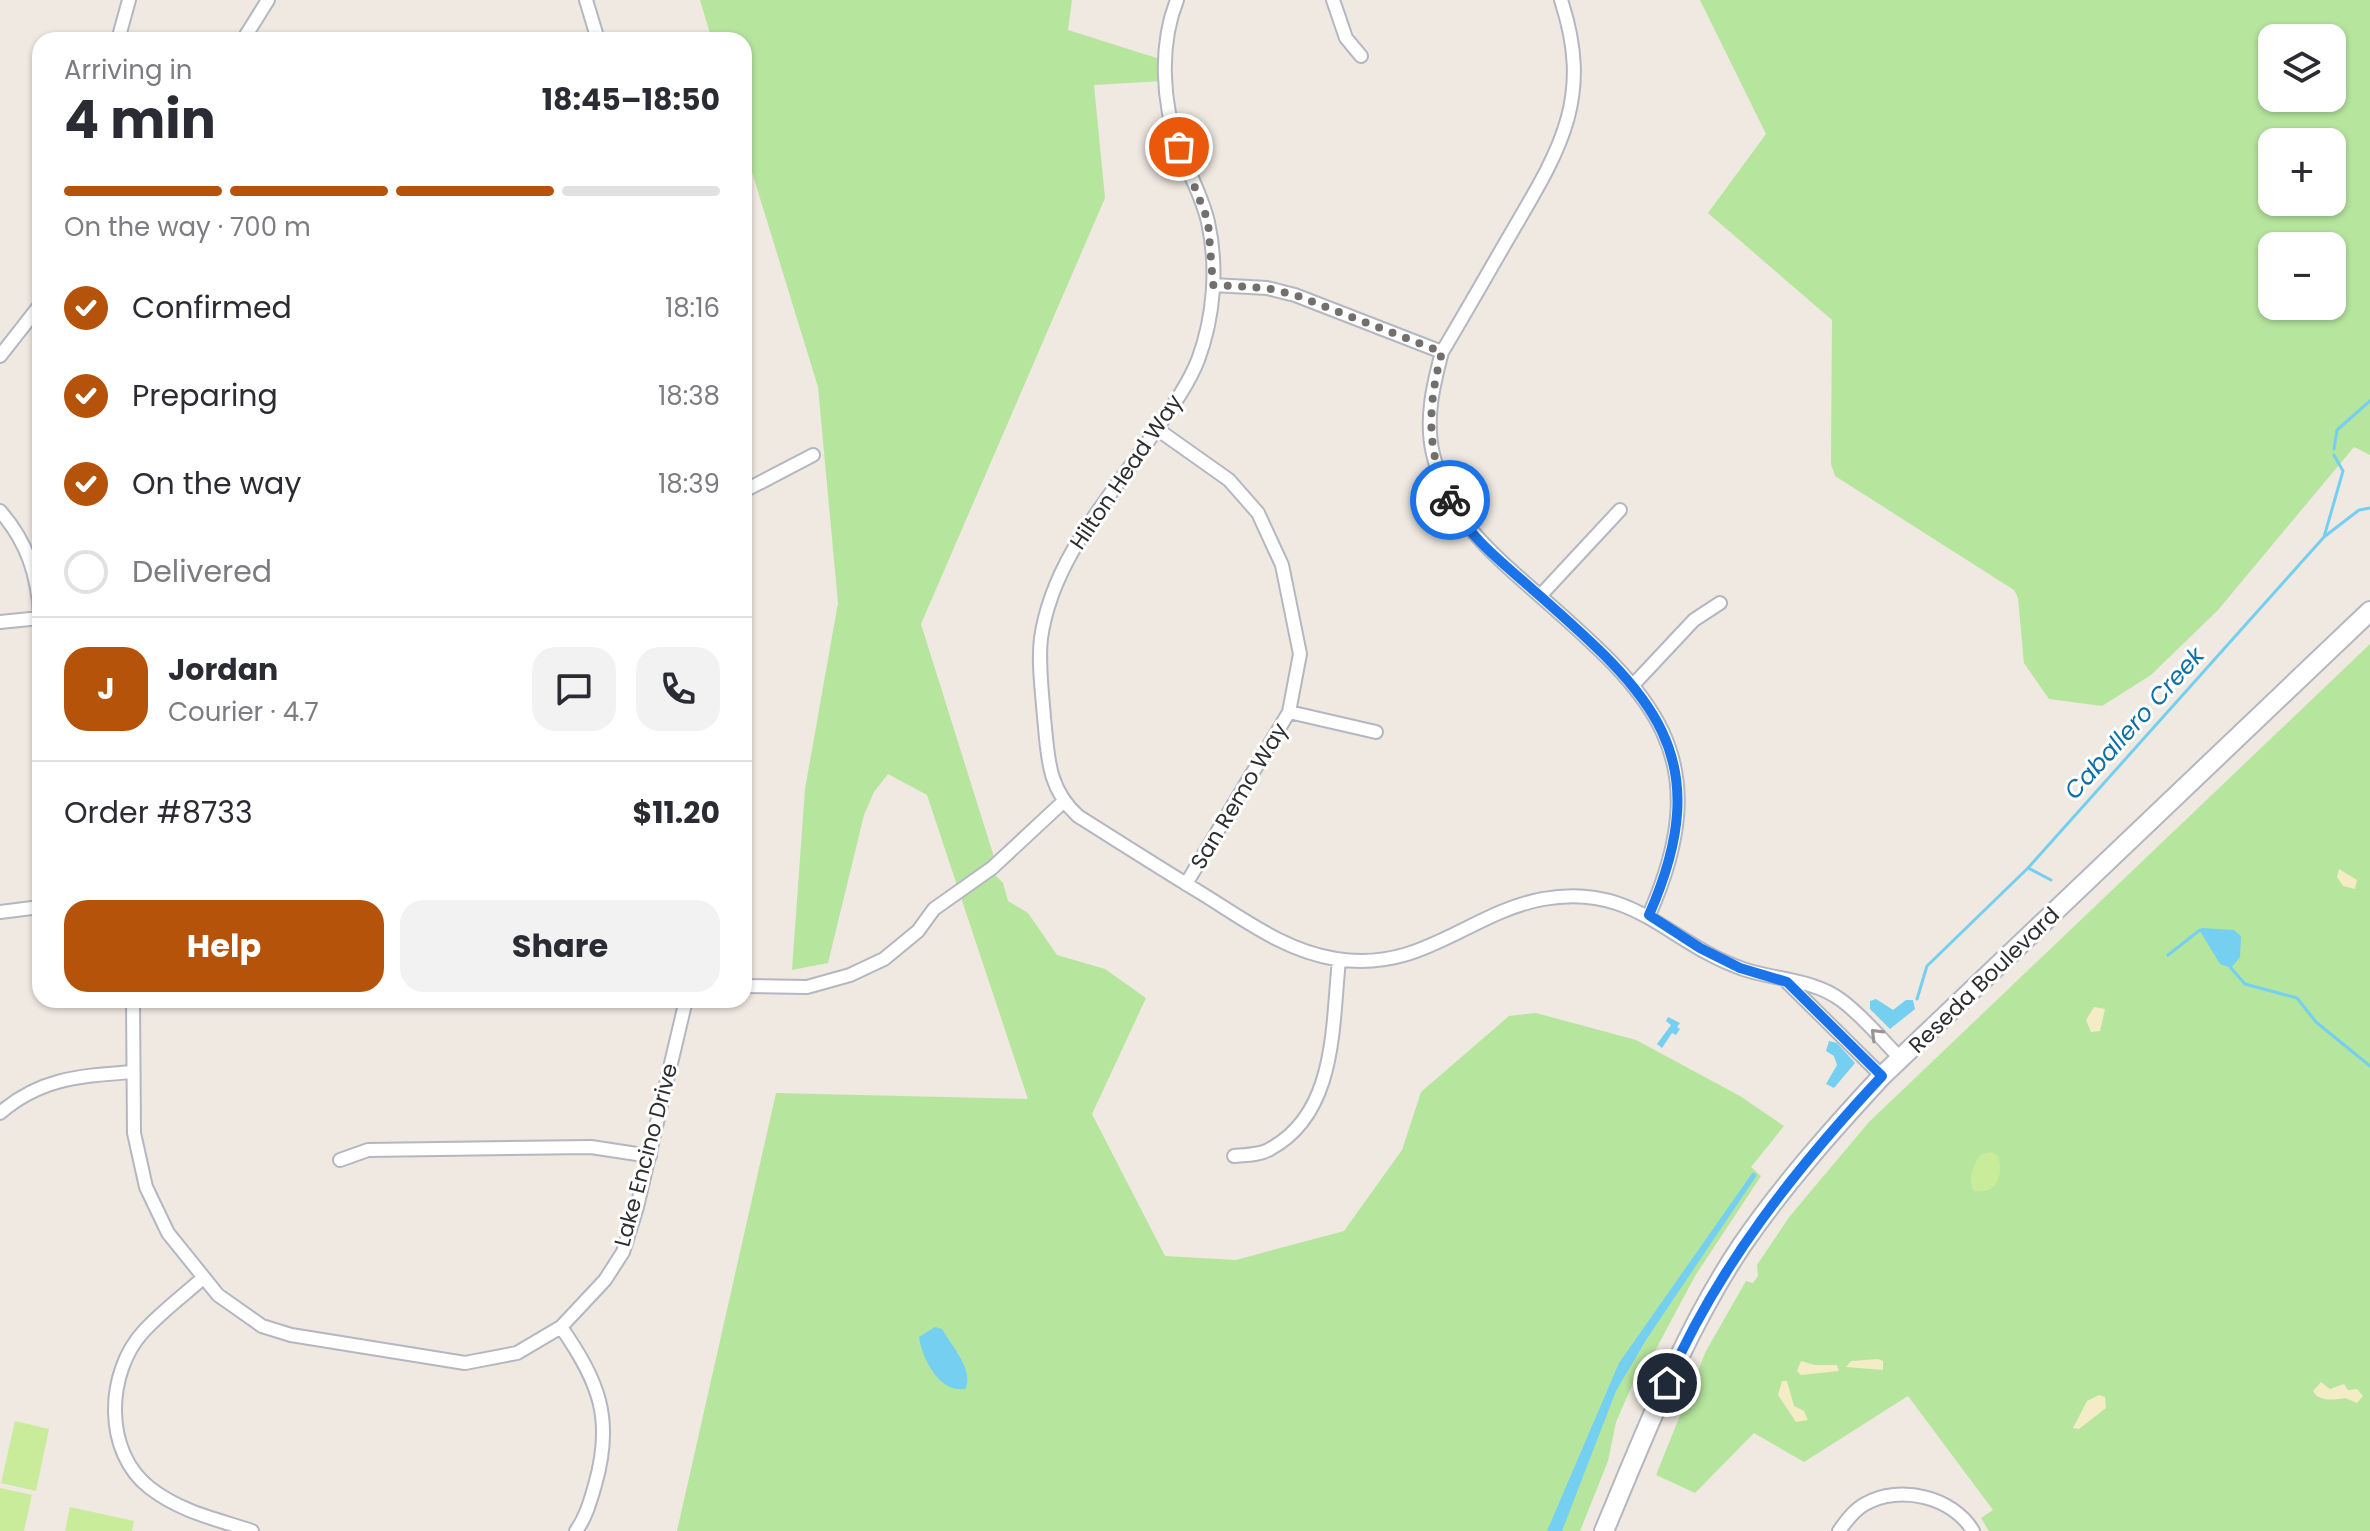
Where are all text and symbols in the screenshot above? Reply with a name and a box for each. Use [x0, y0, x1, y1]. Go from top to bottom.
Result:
map controls [2258, 24, 2346, 320]
button: layers [2258, 24, 2346, 112]
text: Arriving in [64, 52, 193, 88]
text: 18:45–18:50 [542, 78, 720, 121]
text: 4 min [64, 83, 216, 156]
pin [1145, 113, 1213, 181]
icon: bag [1157, 125, 1201, 169]
button: + [2258, 128, 2346, 216]
text: On the way · 700 m [64, 209, 311, 245]
button: − [2258, 232, 2346, 320]
icon: check [64, 286, 108, 330]
text: Confirmed [132, 286, 292, 329]
text: 18:16 [665, 290, 720, 326]
icon: check [64, 374, 108, 418]
text: Preparing [132, 374, 278, 417]
text: 18:38 [658, 378, 720, 414]
street label: Hilton Head Way [1062, 388, 1190, 556]
courier [1410, 460, 1490, 540]
icon: check [64, 462, 108, 506]
text: On the way [132, 462, 301, 505]
text: 18:39 [658, 466, 720, 502]
icon: bike [1428, 478, 1472, 522]
text: Delivered [132, 550, 272, 593]
water label: Caballero Creek [2057, 638, 2213, 806]
button: chat [532, 647, 616, 731]
button: phone [636, 647, 720, 731]
text: Jordan [168, 648, 278, 691]
text: J [97, 667, 115, 710]
text: Courier · 4.7 [168, 694, 319, 730]
street label: San Remo Way [1183, 716, 1295, 875]
text: Order #8733 [64, 791, 253, 834]
text: $11.20 [633, 791, 720, 834]
button: Help [64, 900, 384, 992]
button: Share [400, 900, 720, 992]
street label: Reseda Boulevard [1902, 900, 2066, 1060]
one-way arrow [1871, 1029, 1885, 1044]
street label: Lake Encino Drive [607, 1060, 685, 1250]
pin [1633, 1349, 1701, 1417]
icon: home [1645, 1361, 1689, 1405]

